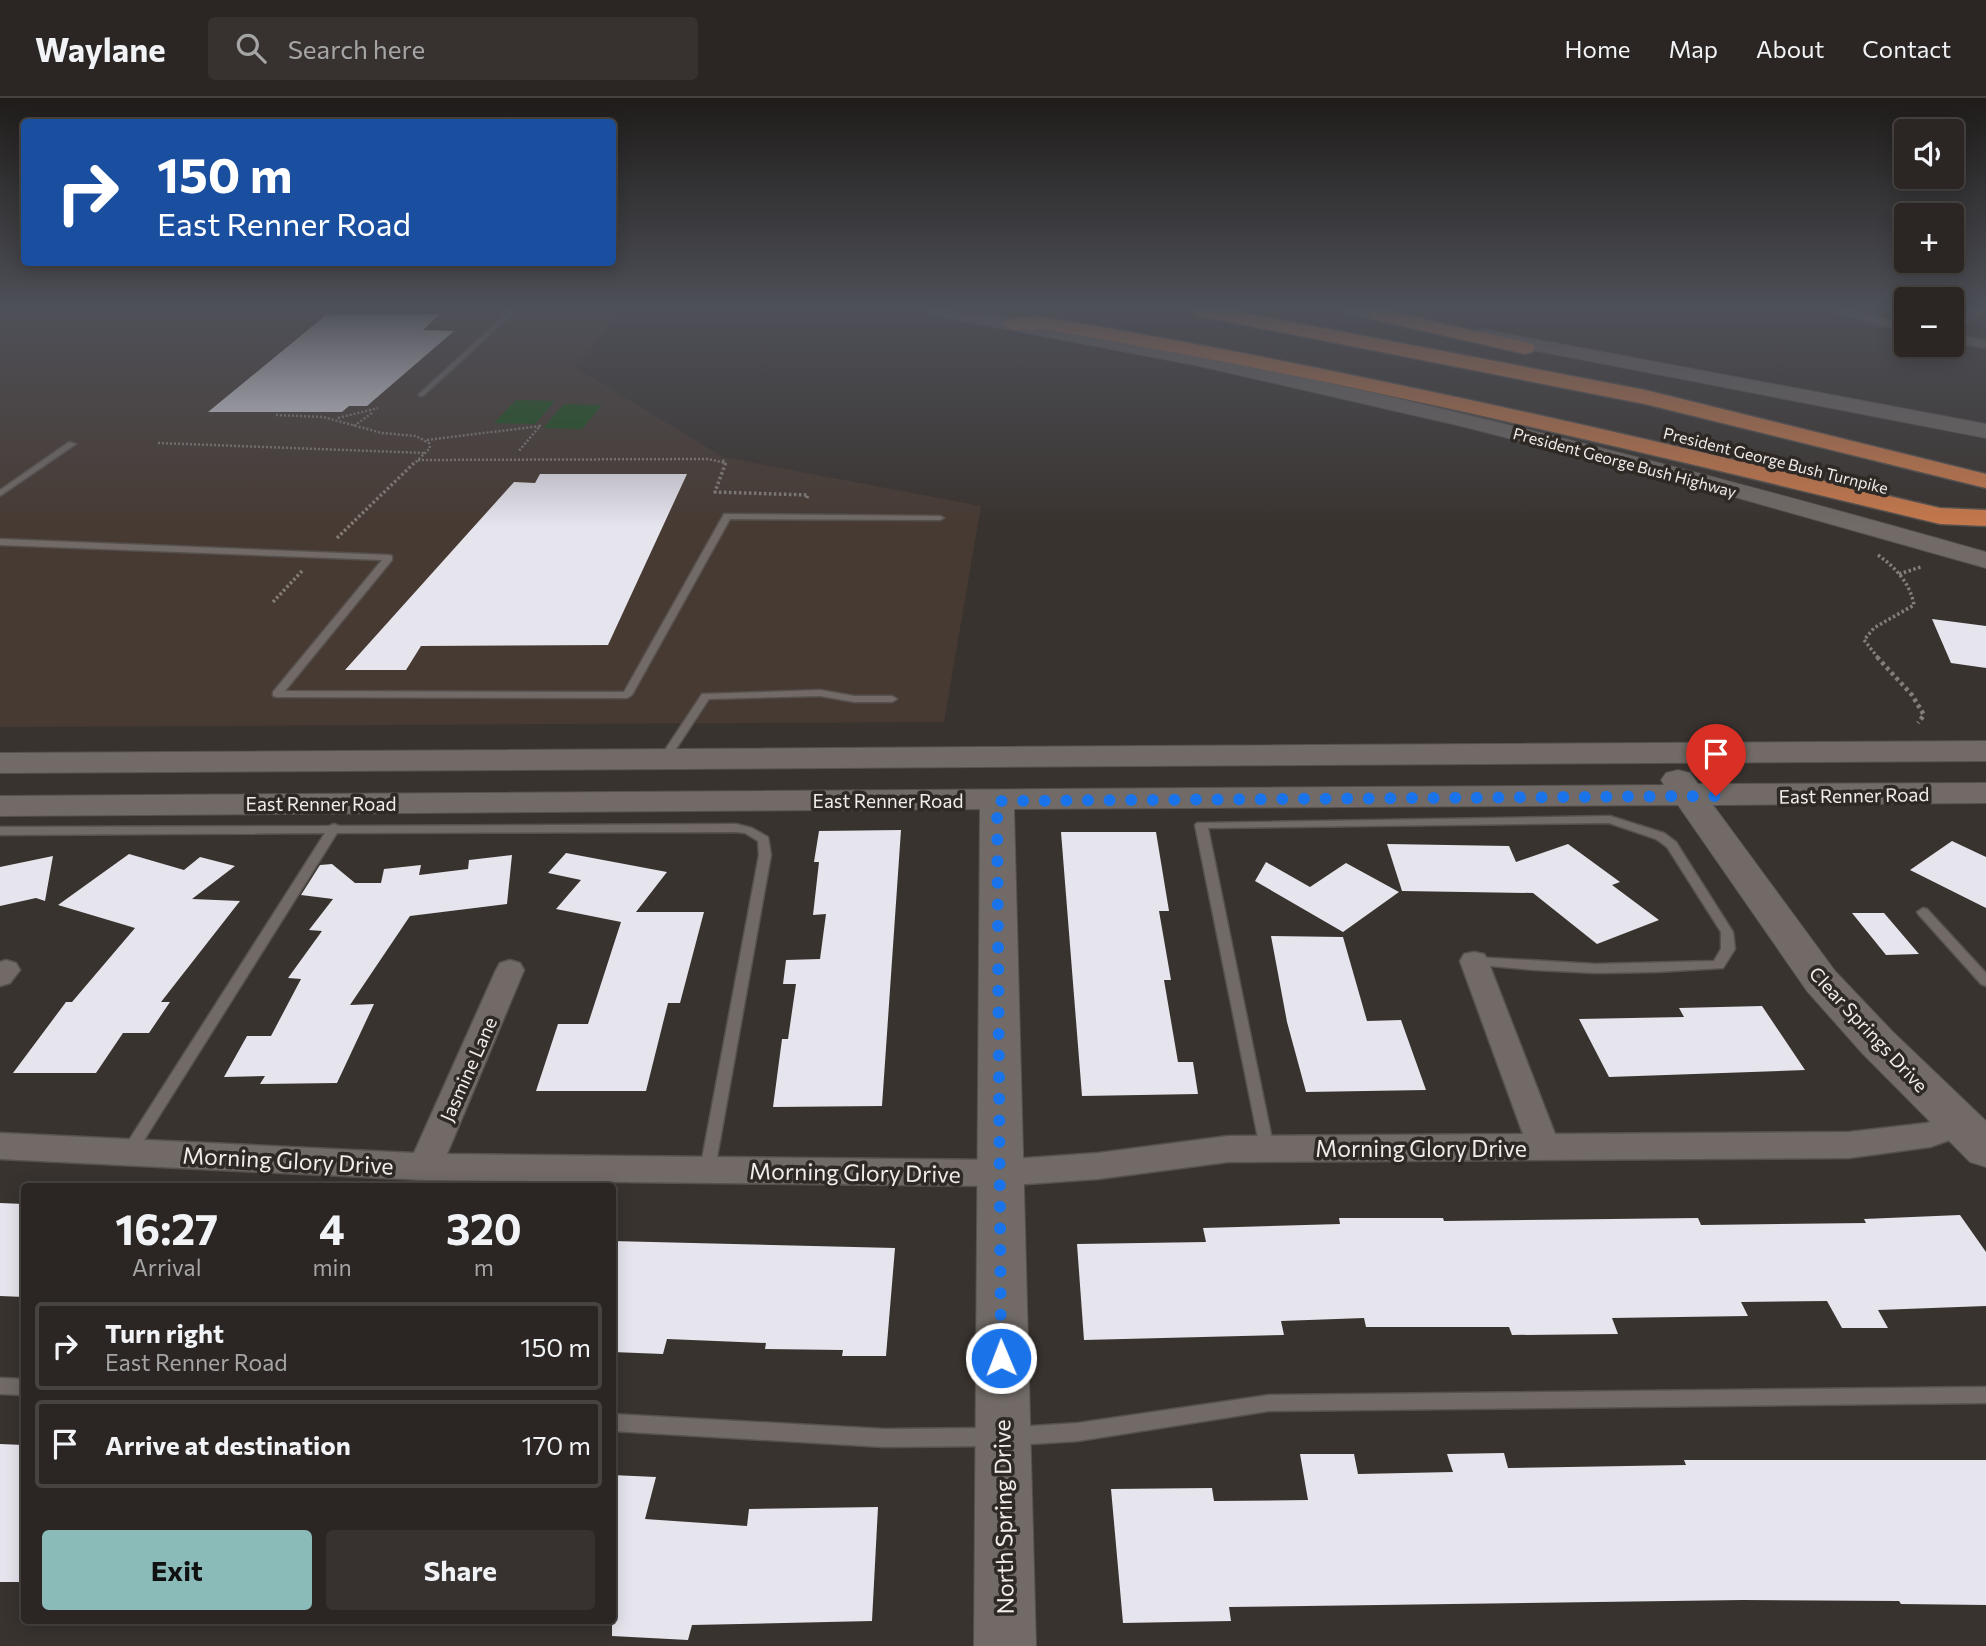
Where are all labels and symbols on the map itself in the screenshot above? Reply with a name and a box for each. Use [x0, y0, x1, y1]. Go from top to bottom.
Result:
street label: President George Bush Highway [1511, 423, 1739, 501]
street label: President George Bush Turnpike [1662, 423, 1890, 497]
pin [1686, 724, 1746, 796]
street label: East Renner Road [1778, 782, 1930, 808]
street label: East Renner Road [813, 789, 963, 812]
street label: East Renner Road [246, 792, 396, 815]
street label: Clear Springs Drive [1805, 961, 1933, 1097]
street label: Jasmine Lane [435, 1013, 501, 1125]
street label: Morning Glory Drive [1315, 1134, 1527, 1162]
street label: Morning Glory Drive [182, 1140, 394, 1180]
street label: Morning Glory Drive [749, 1156, 961, 1188]
position arrow [964, 1321, 1038, 1395]
street label: North Spring Drive [987, 1419, 1019, 1615]

